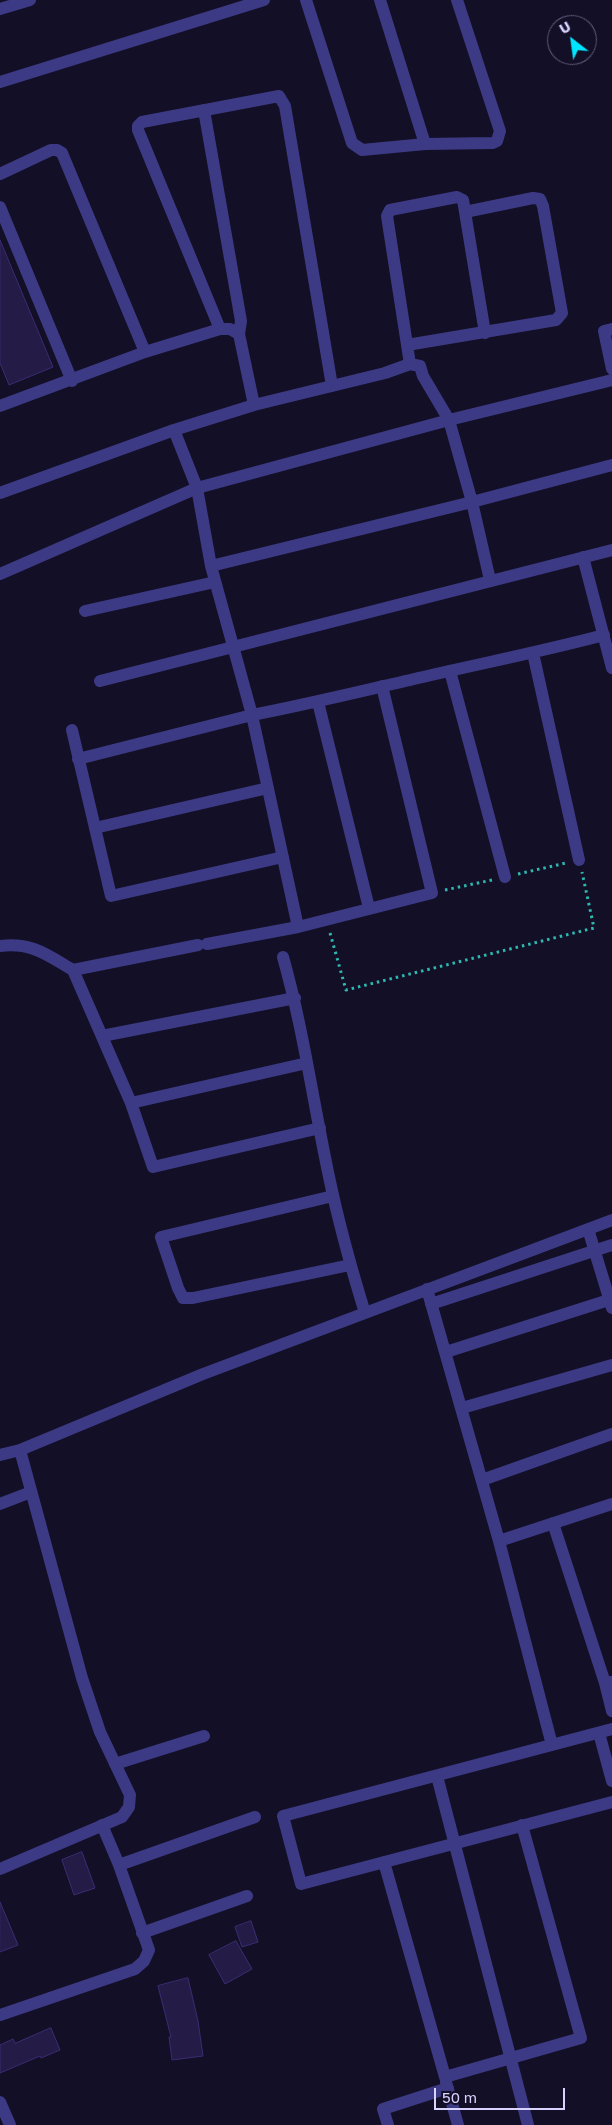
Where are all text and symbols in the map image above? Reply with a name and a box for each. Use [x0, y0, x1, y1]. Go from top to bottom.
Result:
north arrow [547, 15, 597, 65]
text: U [556, 18, 573, 37]
scale bar [437, 2078, 568, 2110]
text: 50 m [442, 2088, 477, 2106]

